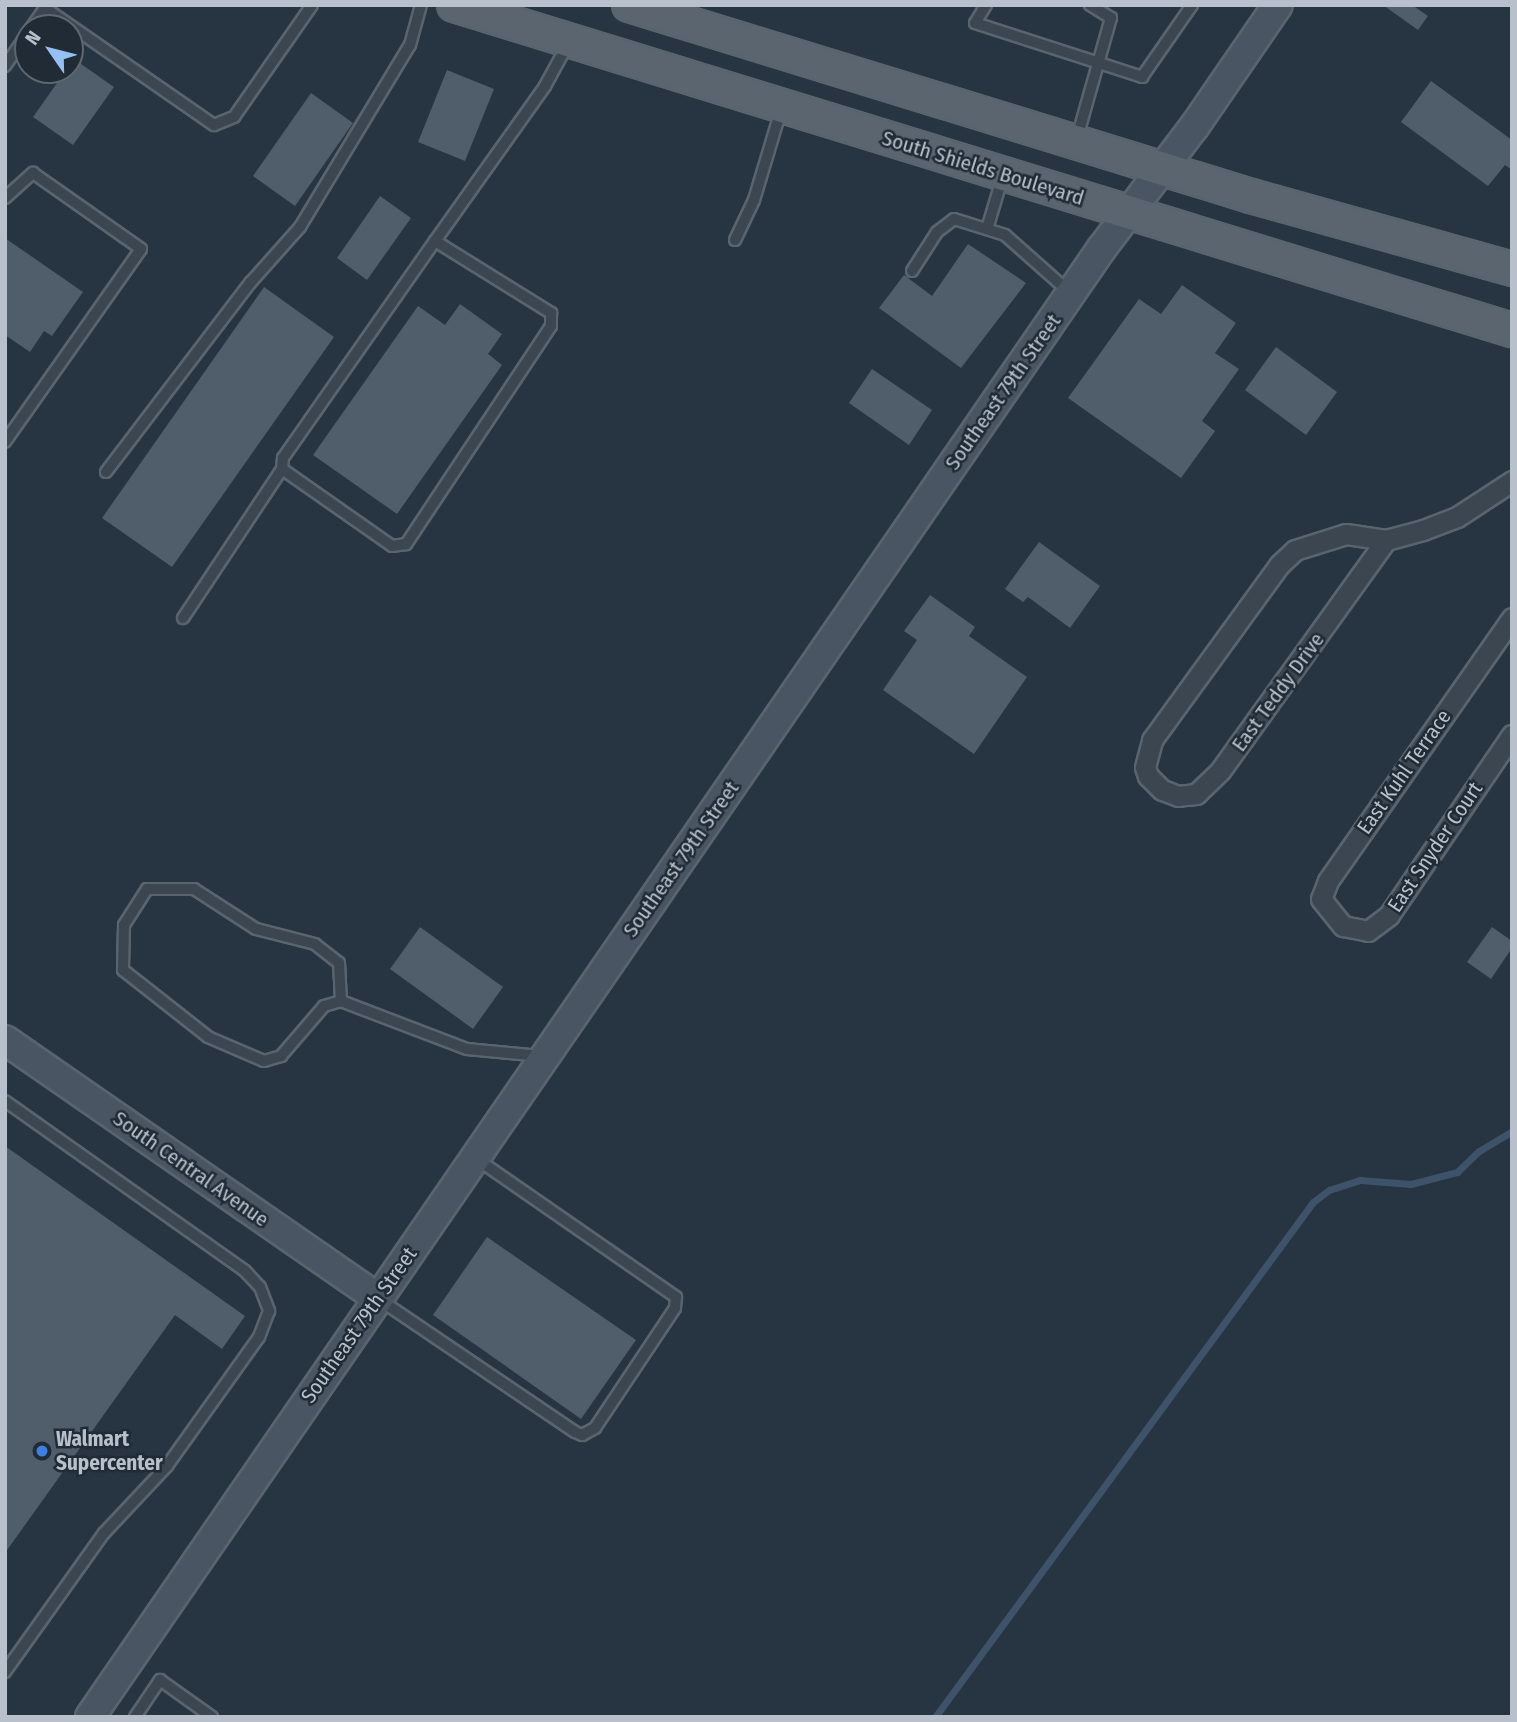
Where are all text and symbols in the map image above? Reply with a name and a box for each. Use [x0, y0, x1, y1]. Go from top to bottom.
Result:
north arrow [14, 14, 84, 84]
text: N [20, 27, 46, 49]
street label: South Shields Boulevard [879, 125, 1087, 211]
street label: Southeast 79th Street [940, 309, 1066, 475]
street label: East Teddy Drive [1226, 628, 1330, 756]
street label: East Kuhl Terrace [1352, 705, 1456, 839]
street label: Southeast 79th Street [618, 776, 744, 942]
street label: East Snyder Court [1382, 777, 1488, 917]
street label: South Central Avenue [108, 1106, 274, 1232]
street label: Southeast 79th Street [296, 1242, 422, 1408]
place label: Walmart Supercenter [56, 1426, 163, 1476]
marker: Walmart Supercenter [34, 1443, 50, 1459]

